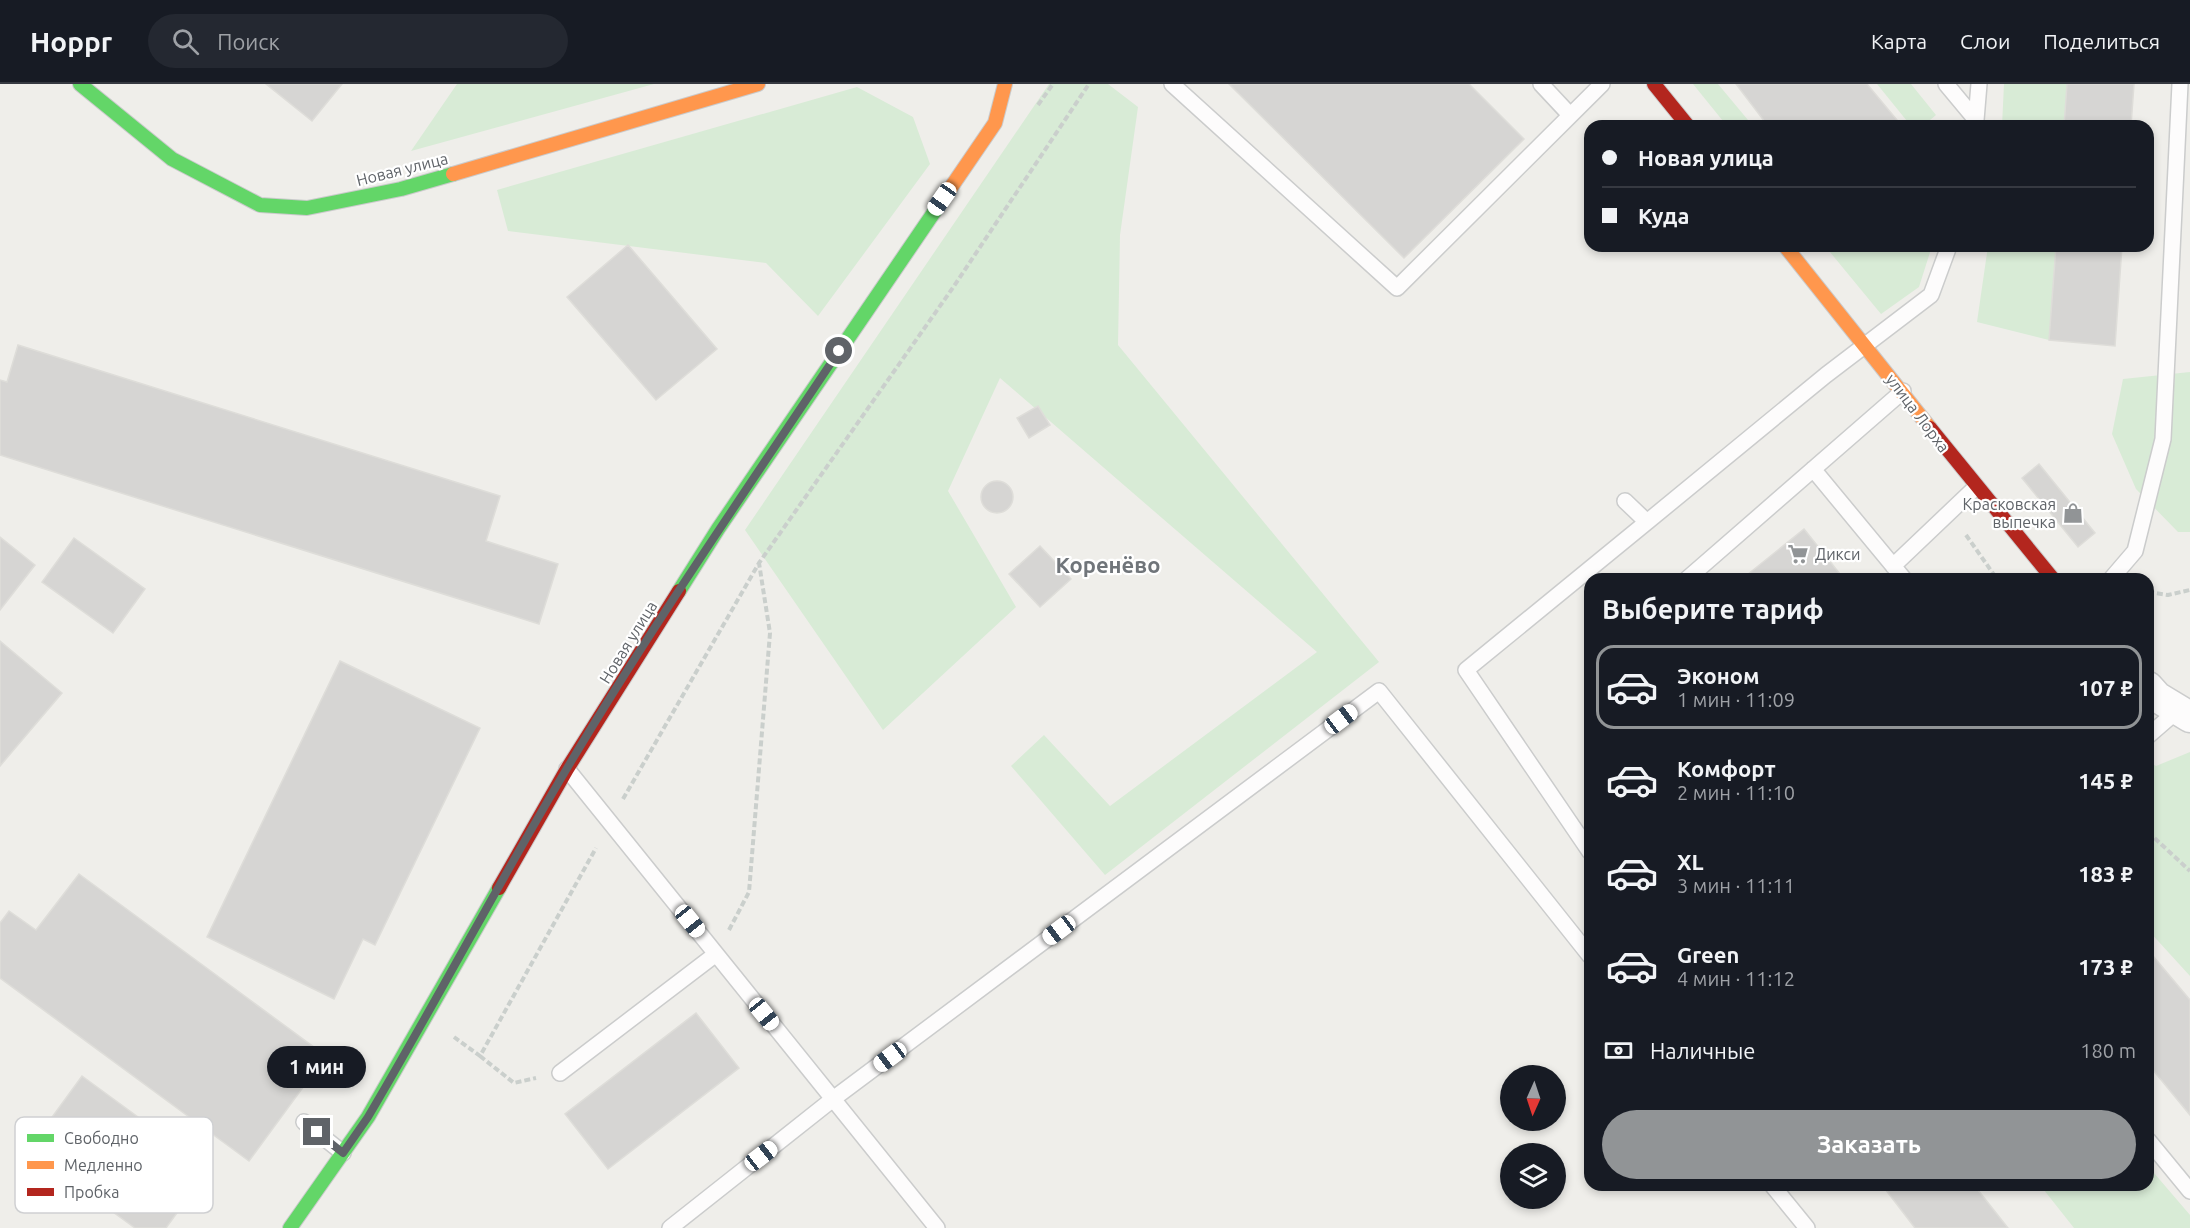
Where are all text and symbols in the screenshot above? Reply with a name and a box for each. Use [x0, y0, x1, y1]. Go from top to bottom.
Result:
search box [148, 14, 568, 68]
icon: search [169, 25, 202, 58]
text: Hoppr [30, 26, 112, 57]
text: Поиск [217, 29, 280, 54]
text: Карта [1871, 29, 1927, 53]
text: Слои [1960, 29, 2010, 53]
text: Поделиться [2043, 29, 2160, 53]
text: Новая улица [1638, 145, 1774, 170]
street label: Новая улица [354, 149, 450, 189]
car [924, 179, 960, 219]
text: Куда [1638, 203, 1689, 228]
route start [825, 337, 852, 364]
street label: улица Лорха [1883, 370, 1953, 456]
place label: Красковская выпечка [1963, 495, 2056, 531]
shop icon: Красковская выпечка [2061, 501, 2085, 525]
supermarket icon: Дикси [1786, 542, 1810, 566]
place label: Дикси [1815, 545, 1861, 563]
district label: Коренёво [1056, 552, 1160, 577]
text: Выберите тариф [1602, 594, 1824, 624]
street label: Новая улица [596, 598, 660, 686]
icon: car [1605, 660, 1659, 714]
text: Эконом [1677, 663, 1759, 688]
text: 107 ₽ [2078, 675, 2133, 700]
text: 1 мин · 11:09 [1677, 688, 1795, 711]
car [1321, 701, 1361, 737]
icon: car [1605, 753, 1659, 807]
text: Комфорт [1677, 756, 1776, 781]
text: 145 ₽ [2078, 768, 2133, 793]
text: 2 мин · 11:10 [1677, 781, 1795, 804]
icon: car [1605, 846, 1659, 900]
text: XL [1677, 849, 1704, 874]
text: 183 ₽ [2078, 861, 2133, 886]
text: 3 мин · 11:11 [1677, 874, 1795, 897]
car [672, 901, 708, 941]
car [1039, 912, 1079, 948]
icon: car [1605, 939, 1659, 993]
text: Green [1677, 942, 1739, 967]
text: 173 ₽ [2078, 954, 2133, 979]
text: 4 мин · 11:12 [1677, 967, 1795, 990]
car [746, 994, 782, 1034]
icon: cash [1602, 1034, 1635, 1067]
text: Наличные [1650, 1038, 1755, 1063]
car [870, 1039, 910, 1075]
text: 180 m [2080, 1039, 2136, 1062]
callout: 1 мин [268, 1045, 366, 1087]
text: 1 мин [289, 1055, 344, 1078]
north arrow [1500, 1065, 1566, 1131]
map controls [1500, 1065, 1566, 1209]
button: Заказать [1602, 1110, 2136, 1179]
legend [15, 1117, 213, 1213]
route end [303, 1118, 330, 1145]
text: Свободно [64, 1129, 139, 1147]
car [741, 1138, 781, 1174]
button: layers [1500, 1143, 1566, 1209]
text: Медленно [64, 1156, 143, 1174]
text: Пробка [64, 1183, 120, 1201]

